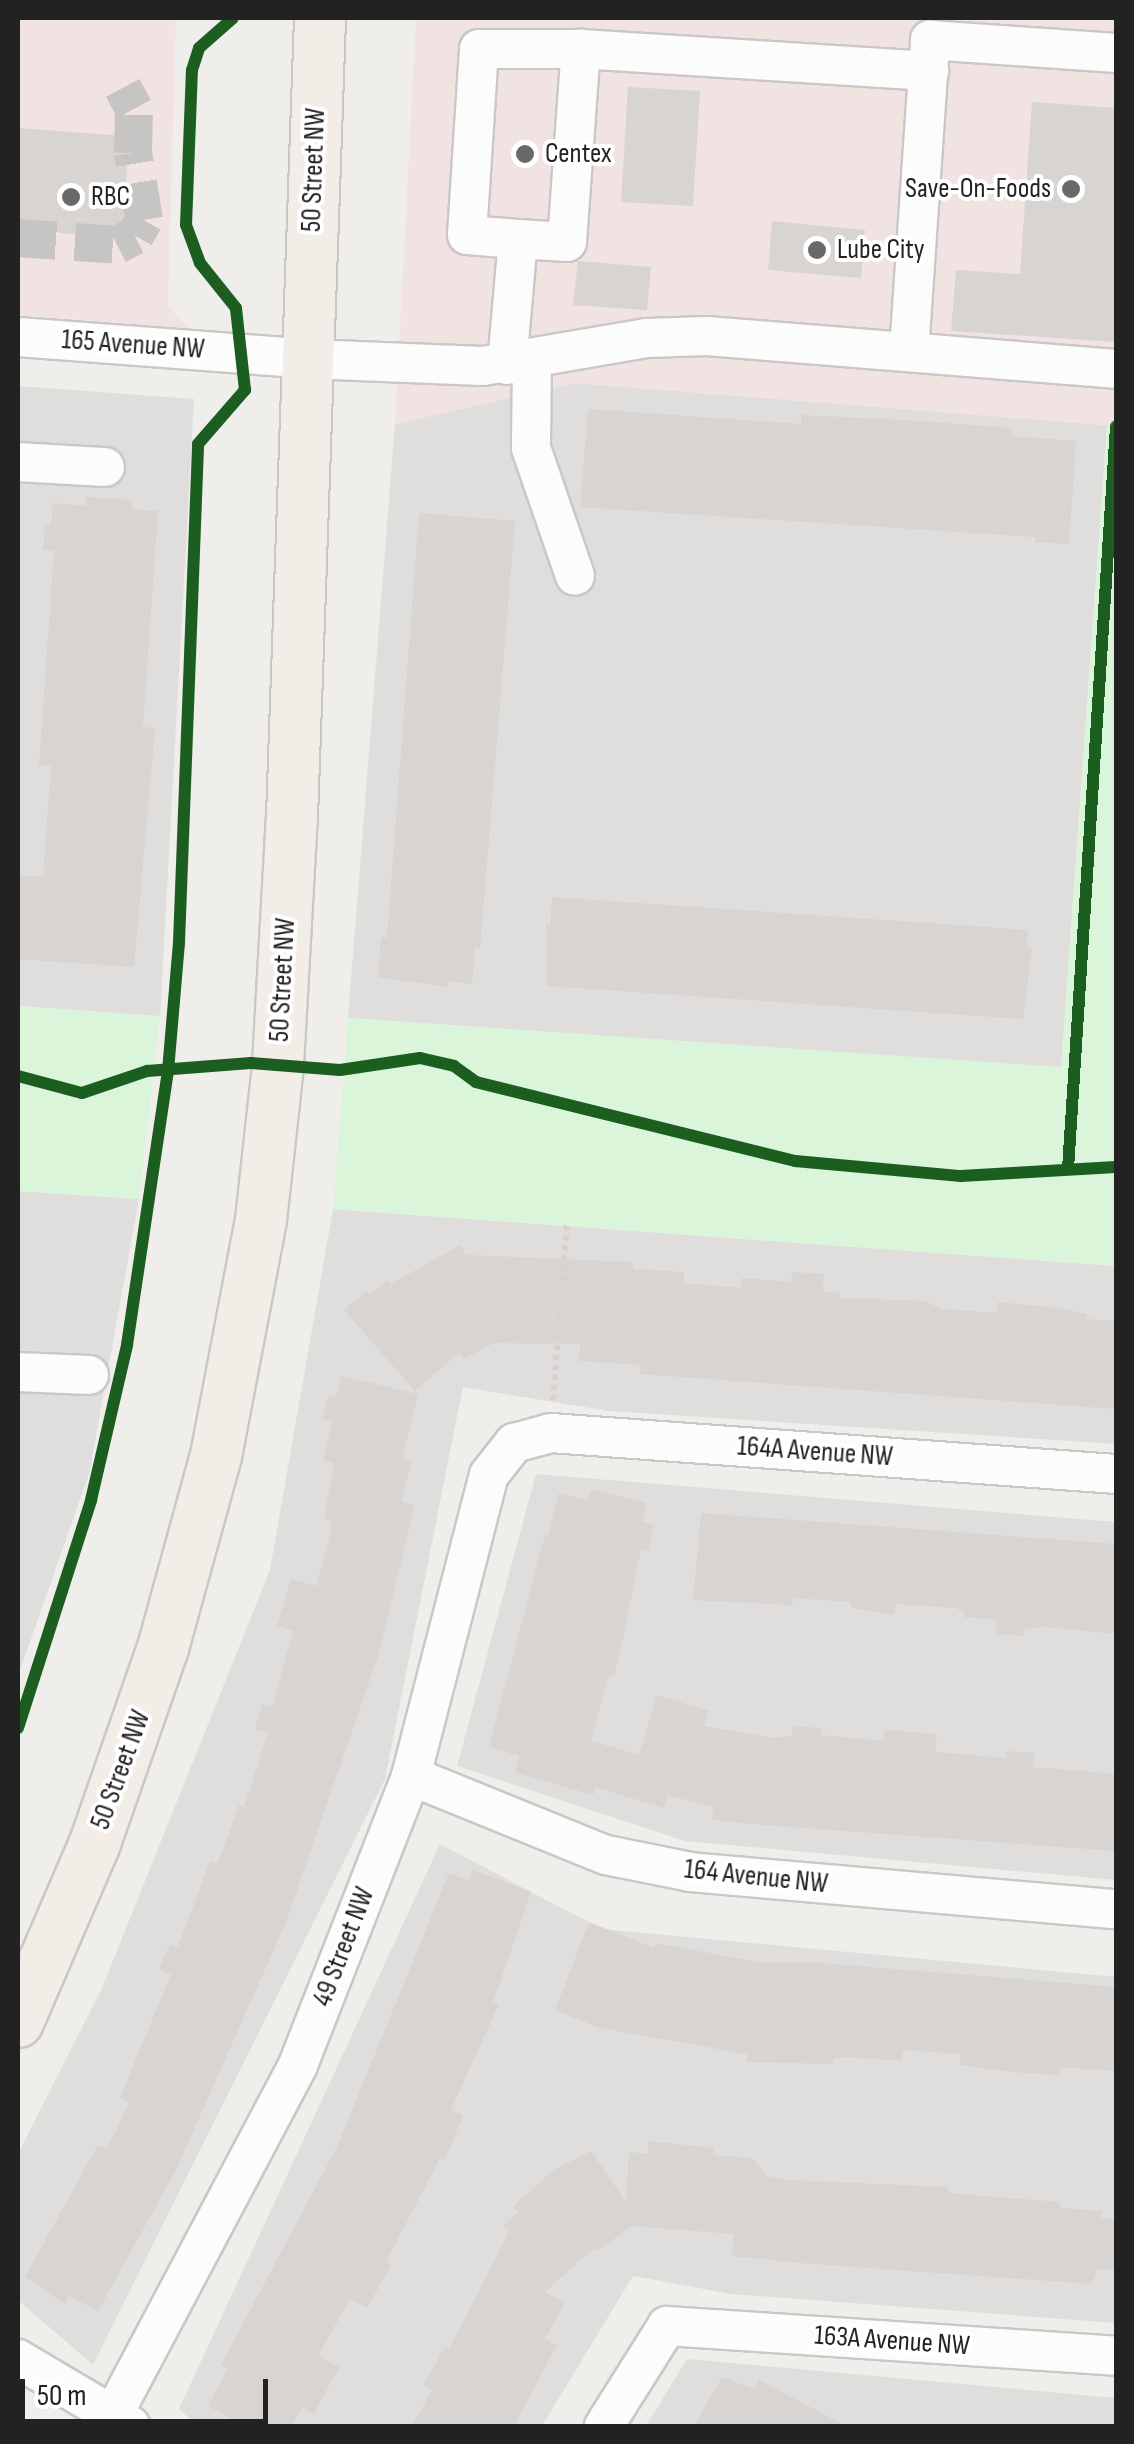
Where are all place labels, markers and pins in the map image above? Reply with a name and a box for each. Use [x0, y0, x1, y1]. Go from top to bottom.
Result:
place label: Centex [545, 137, 612, 171]
marker: Centex [514, 143, 536, 165]
place label: Save-On-Foods [905, 172, 1051, 206]
marker: Save-On-Foods [1060, 178, 1082, 200]
place label: RBC [91, 180, 130, 214]
marker: RBC [60, 186, 82, 208]
place label: Lube City [837, 233, 925, 267]
marker: Lube City [806, 239, 828, 261]

